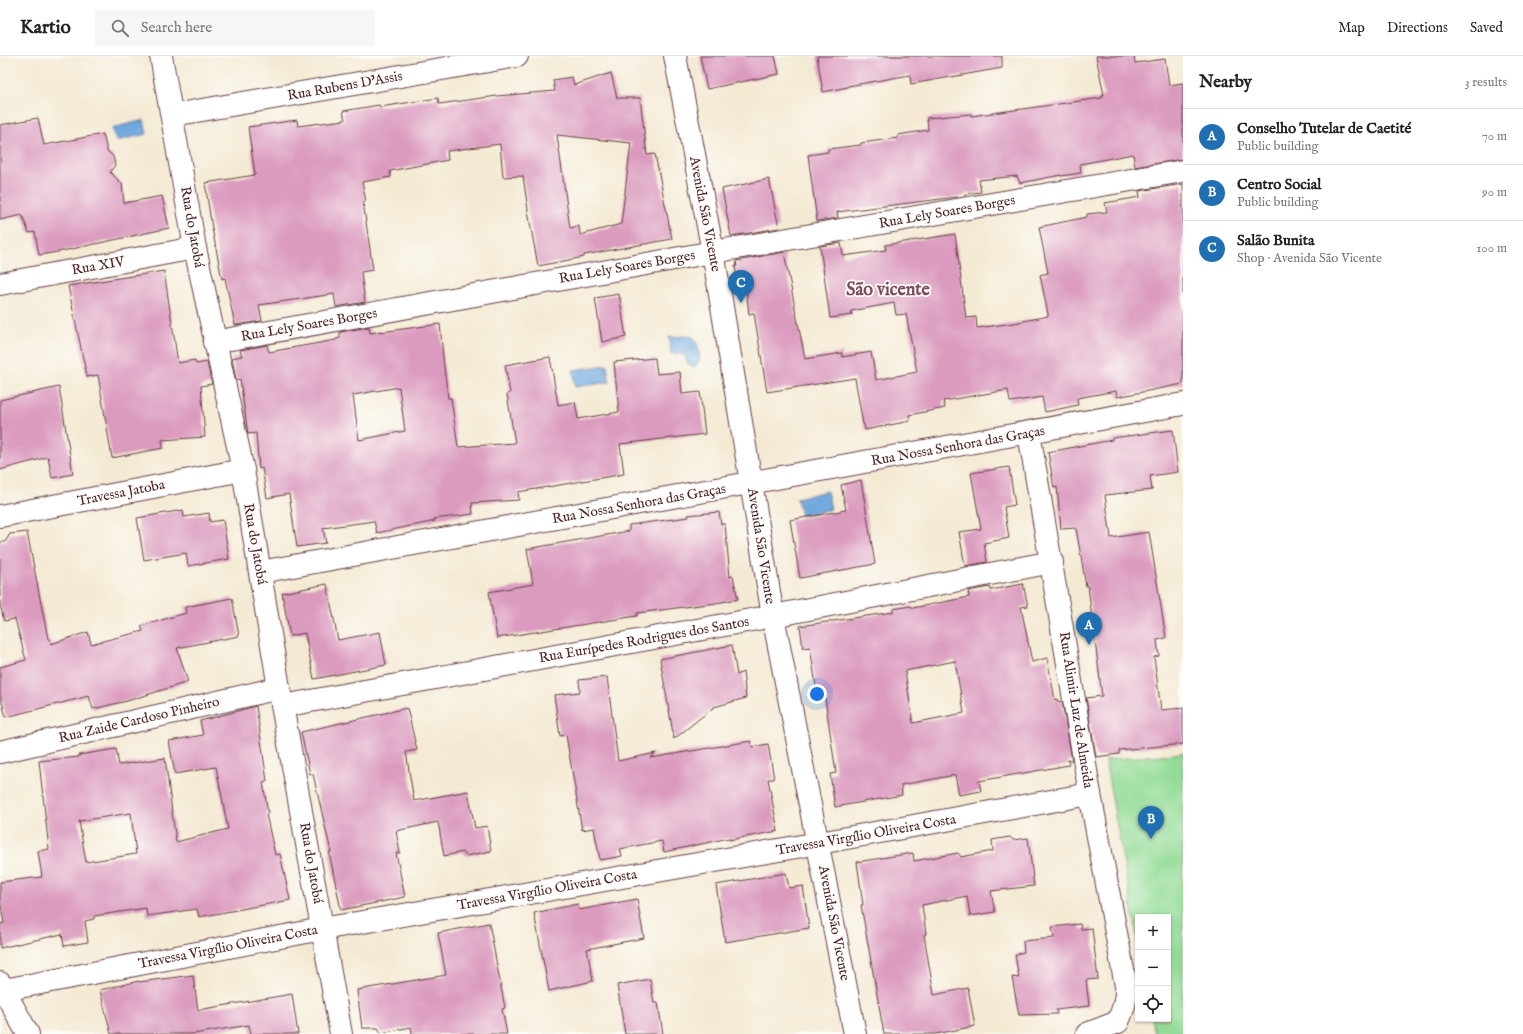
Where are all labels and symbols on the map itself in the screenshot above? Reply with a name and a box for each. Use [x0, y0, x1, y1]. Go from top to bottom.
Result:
street label: Rua Rubens D'Assis [286, 67, 404, 105]
street label: Avenida São Vicente [685, 154, 725, 274]
street label: Rua do Jatobá [176, 185, 208, 270]
street label: Rua Lely Soares Borges [877, 191, 1017, 233]
street label: Rua Lely Soares Borges [557, 246, 697, 288]
street label: Rua XIV [70, 252, 127, 280]
pin: C [728, 270, 754, 303]
district label: São vicente [846, 279, 930, 302]
street label: Rua Lely Soares Borges [239, 304, 379, 346]
street label: Rua Nossa Senhora das Graças [870, 422, 1046, 470]
street label: Travessa Jatoba [76, 476, 167, 510]
street label: Rua Nossa Senhora das Graças [551, 480, 727, 528]
street label: Avenida São Vicente [743, 486, 779, 606]
street label: Rua do Jatobá [239, 502, 271, 587]
pin: A [1076, 612, 1102, 645]
street label: Rua Eurípedes Rodrigues dos Santos [537, 613, 751, 667]
street label: Rua Alimir Luz de Almeida [1055, 630, 1097, 790]
your location [807, 684, 827, 704]
street label: Rua Zaide Cardoso Pinheiro [57, 693, 222, 747]
pin: B [1138, 806, 1164, 839]
street label: Travessa Virgílio Oliveira Costa [775, 810, 958, 860]
street label: Rua do Jatobá [295, 821, 327, 906]
street label: Avenida São Vicente [814, 863, 854, 983]
street label: Travessa Virgílio Oliveira Costa [456, 865, 639, 915]
street label: Travessa Virgílio Oliveira Costa [137, 921, 320, 973]

